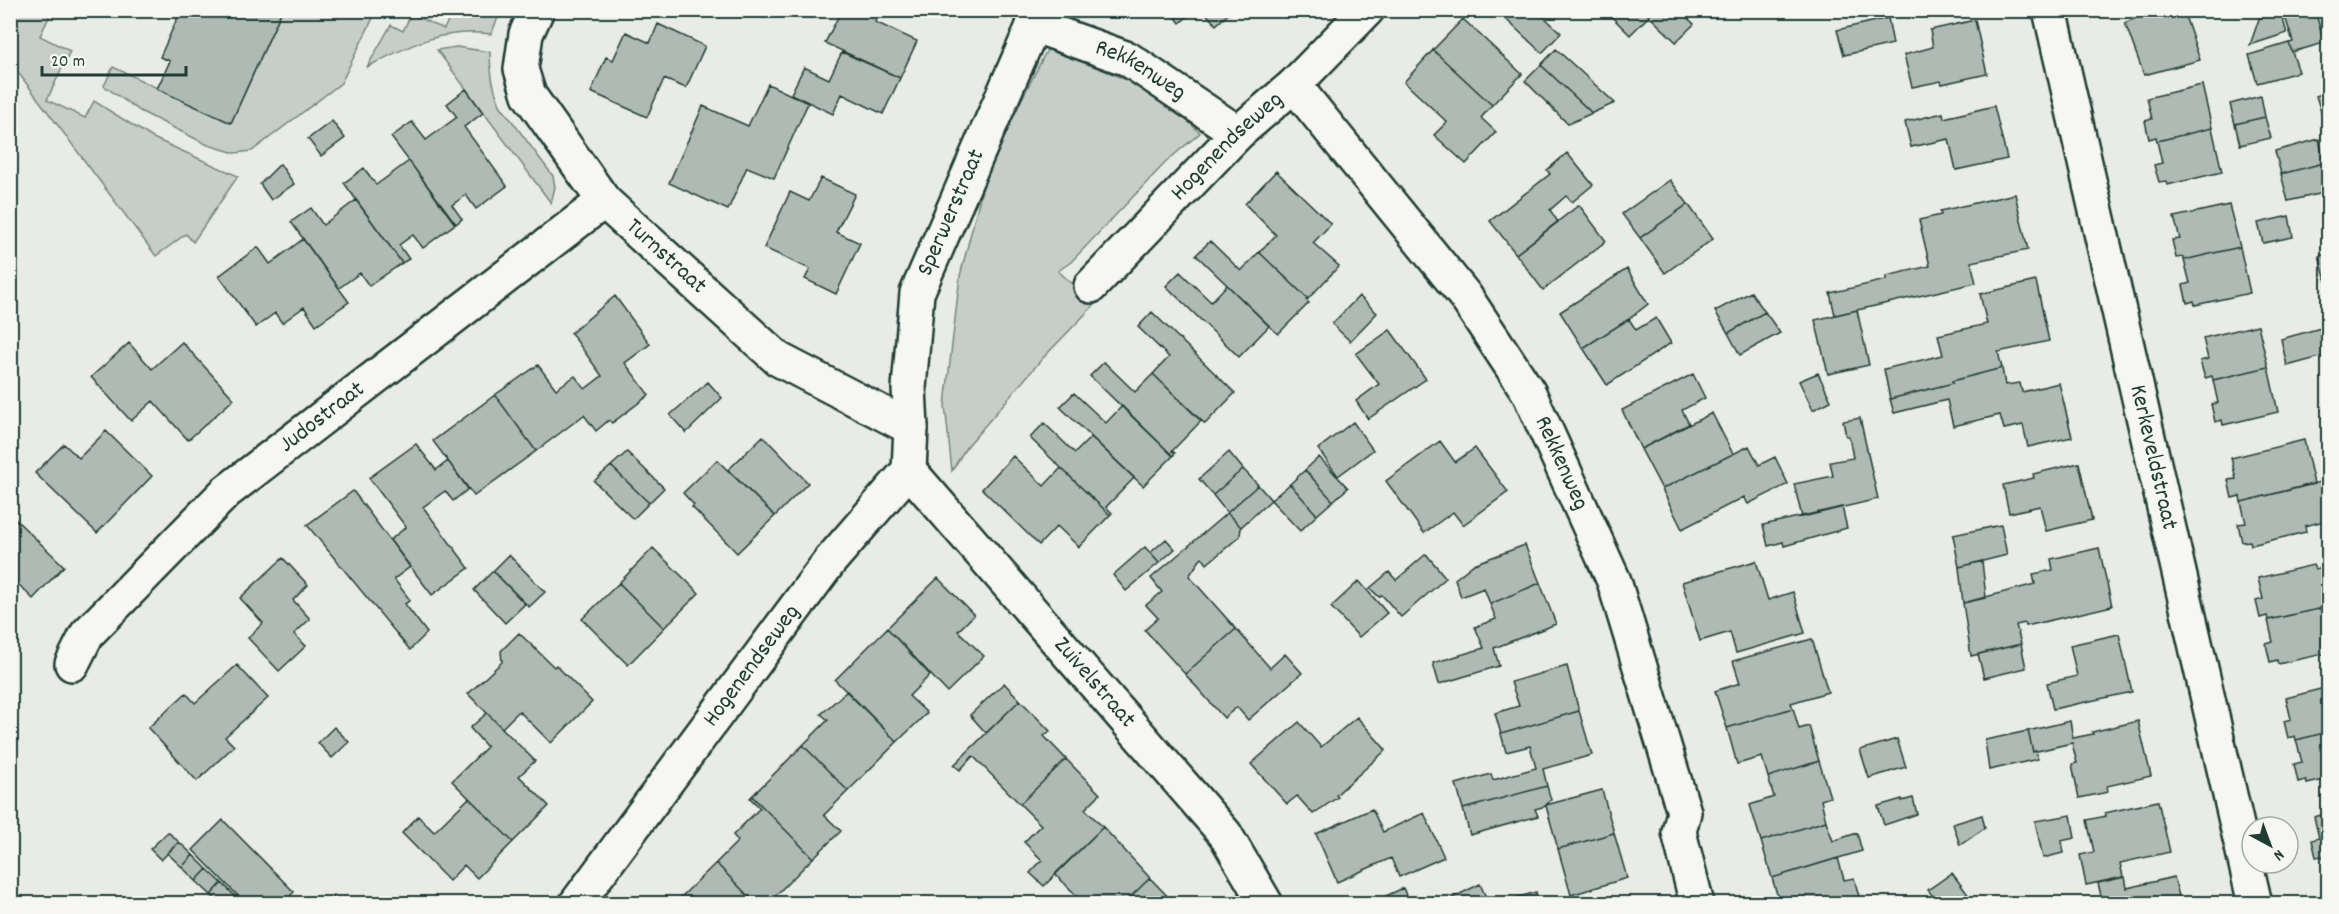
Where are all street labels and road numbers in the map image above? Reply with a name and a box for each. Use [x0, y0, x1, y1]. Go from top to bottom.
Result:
street label: Rekkenweg [1090, 32, 1192, 110]
street label: Hogenendseweg [1164, 84, 1291, 210]
street label: Sperwerstraat [909, 144, 994, 282]
street label: Turnstraat [617, 211, 714, 303]
street label: Judostraat [272, 374, 373, 462]
street label: Kerkeveldstraat [2120, 382, 2186, 533]
street label: Rekkenweg [1525, 411, 1597, 516]
street label: Hogenendseweg [695, 598, 809, 735]
street label: Zuivelstraat [1045, 630, 1143, 736]

